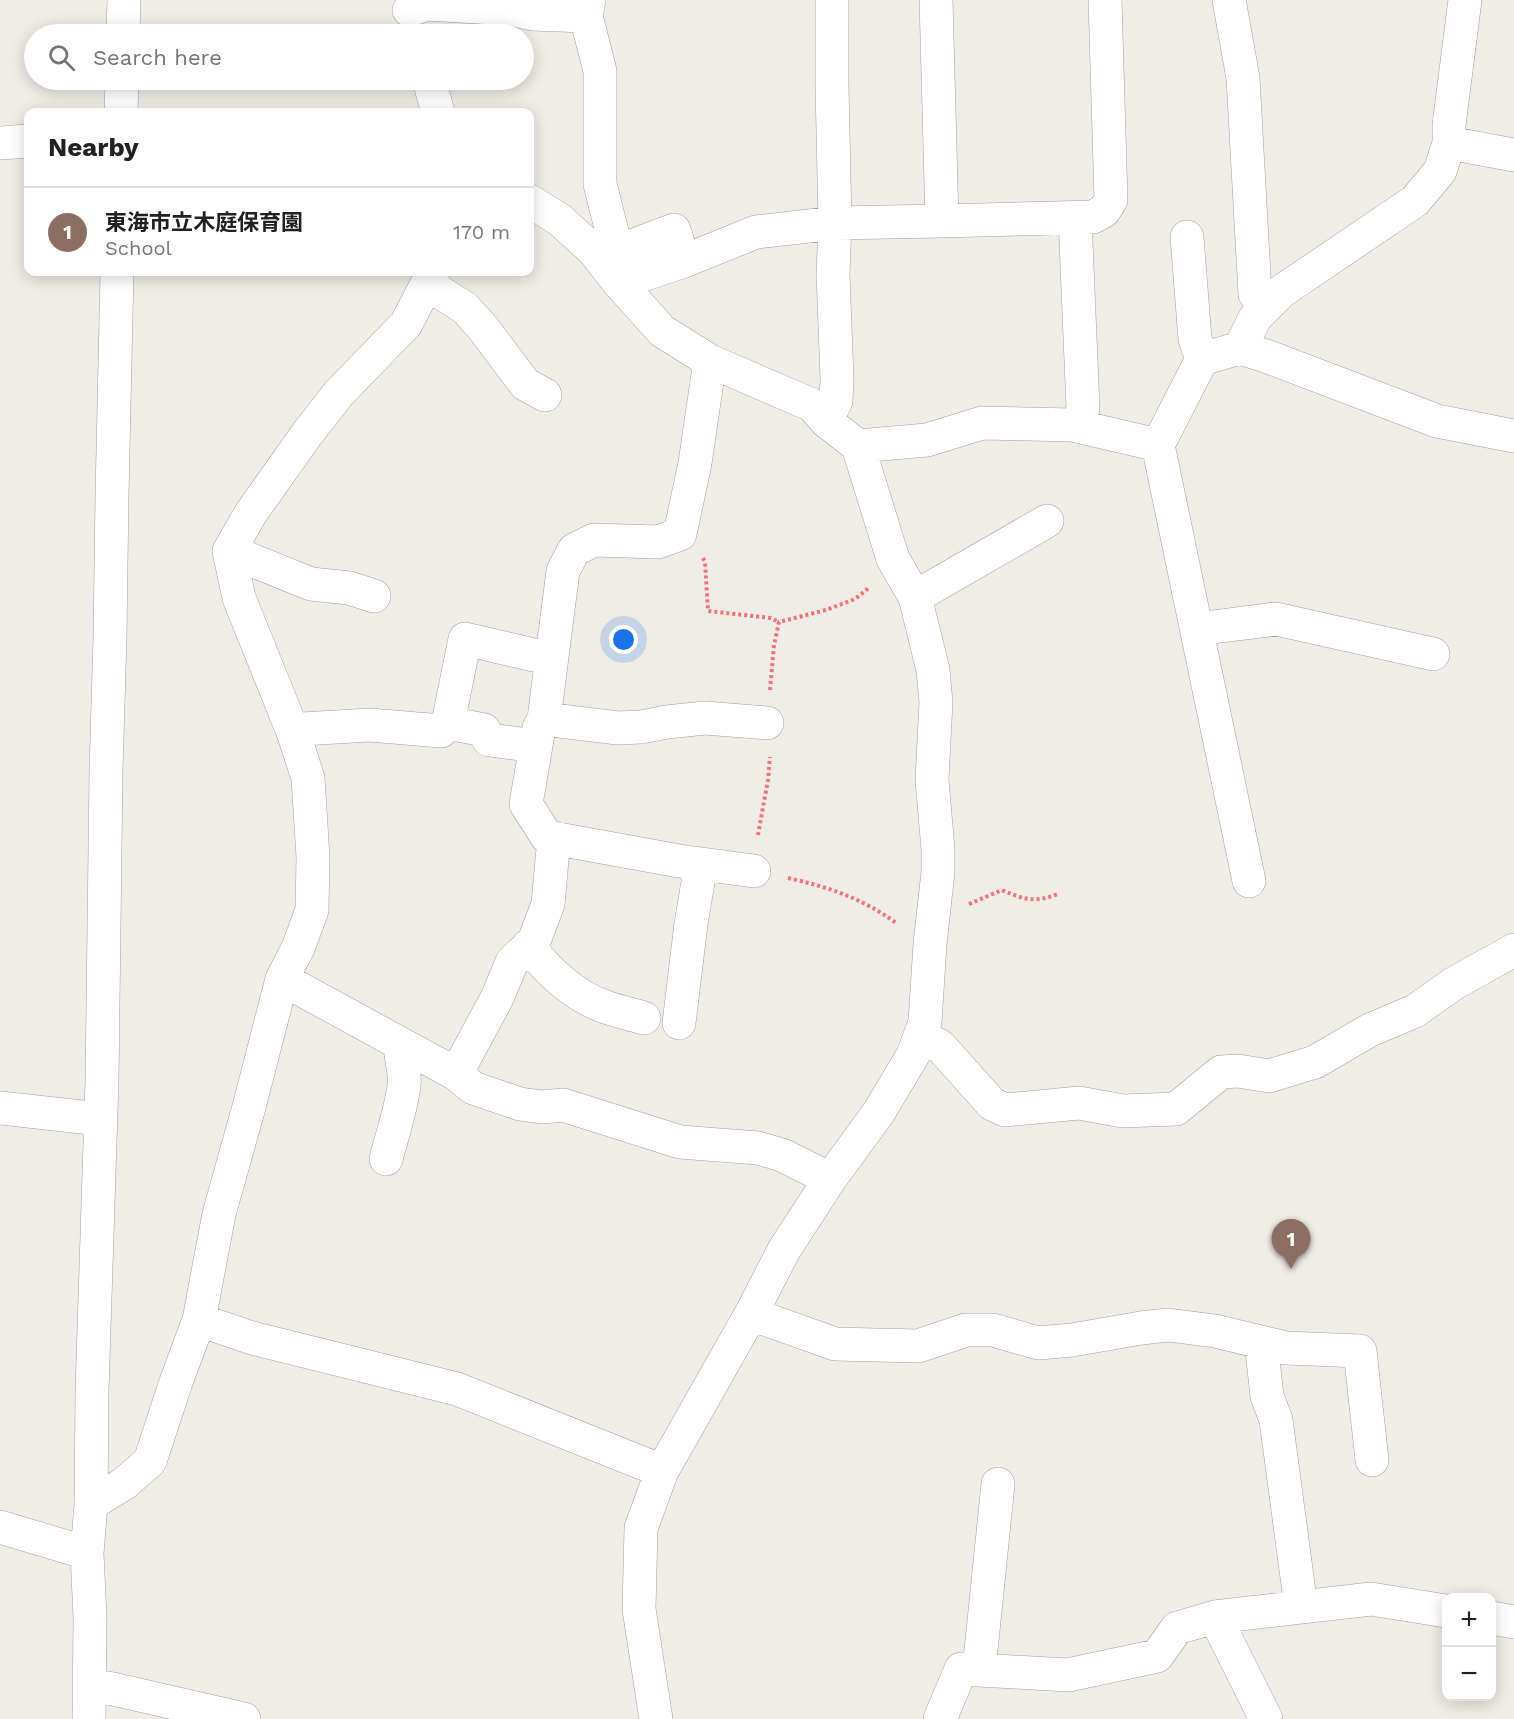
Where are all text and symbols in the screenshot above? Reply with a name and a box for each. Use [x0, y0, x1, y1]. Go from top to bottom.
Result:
search box [24, 24, 534, 90]
icon: search [45, 41, 78, 74]
text: Search here [93, 45, 222, 70]
text: Nearby [48, 132, 139, 162]
text: 東海市立木庭保育園 [105, 210, 303, 235]
text: 1 [63, 220, 72, 244]
text: 170 m [453, 220, 510, 244]
text: School [105, 236, 172, 260]
your location [609, 625, 638, 654]
pin: 1 [1272, 1220, 1310, 1269]
map controls [1442, 1593, 1496, 1701]
button: + [1442, 1593, 1496, 1647]
button: − [1442, 1647, 1496, 1701]

